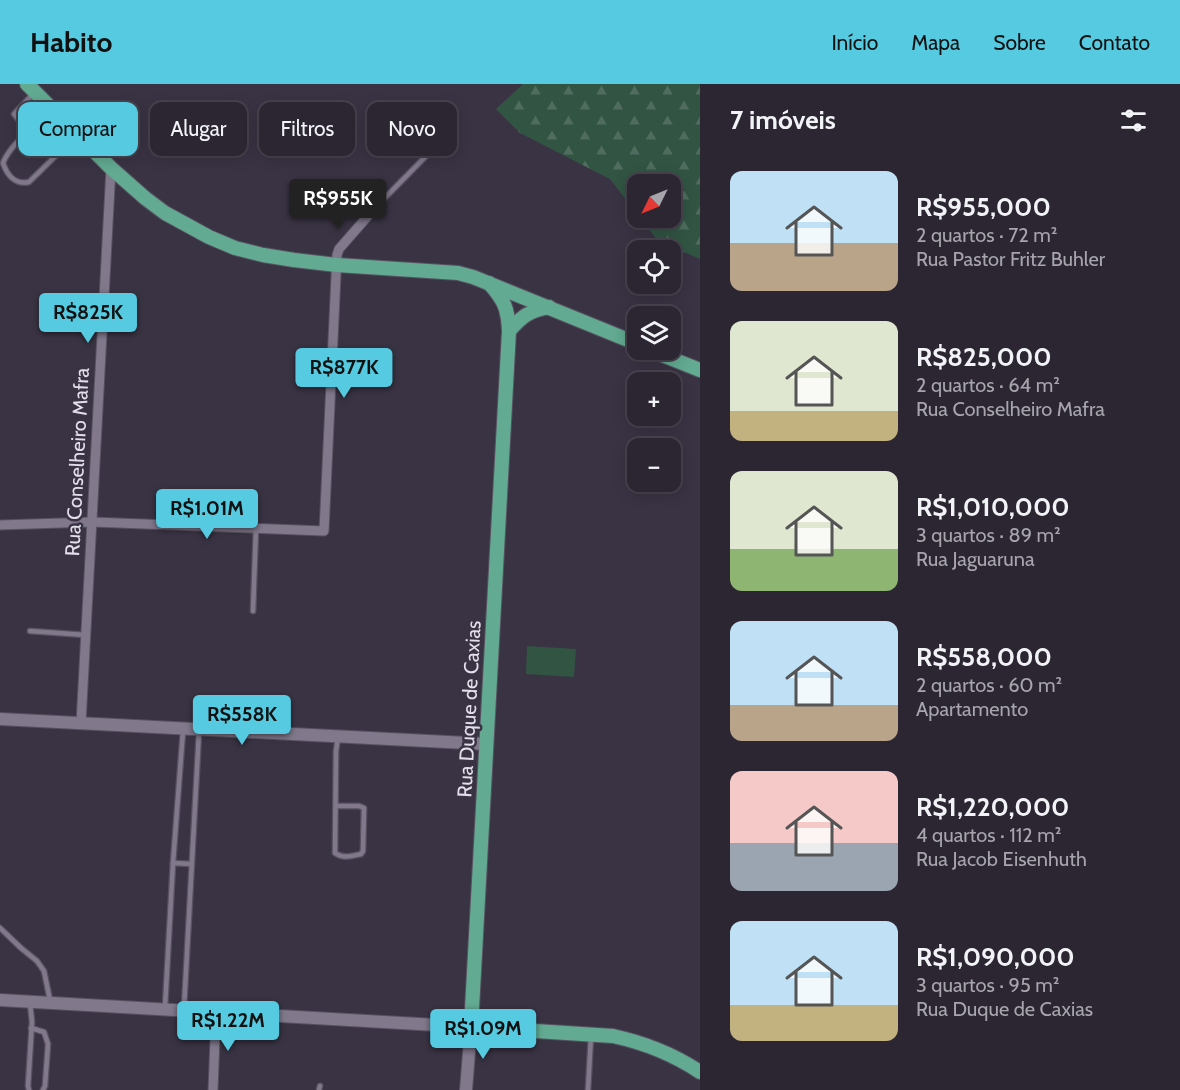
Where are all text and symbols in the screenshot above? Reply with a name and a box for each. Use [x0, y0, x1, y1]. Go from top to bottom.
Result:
text: Habito [30, 25, 112, 59]
text: Início [831, 30, 878, 55]
text: Mapa [911, 30, 960, 55]
text: Sobre [993, 30, 1046, 55]
text: Contato [1079, 30, 1150, 55]
chip: Comprar [18, 102, 138, 156]
chip: Alugar [150, 102, 247, 156]
chip: Filtros [259, 102, 355, 156]
chip: Novo [367, 102, 457, 156]
text: 7 imóveis [730, 104, 836, 136]
icon: filters [1117, 104, 1150, 137]
north arrow [627, 174, 681, 228]
map controls [627, 174, 681, 492]
pin: R$955K [289, 179, 387, 230]
text: R$955K [303, 186, 373, 210]
text: R$955,000 [916, 191, 1051, 223]
icon: home [778, 195, 850, 267]
text: 2 quartos · 72 m² [916, 223, 1057, 247]
button: locate [627, 240, 681, 294]
text: Rua Pastor Fritz Buhler [916, 247, 1105, 271]
pin: R$825K [39, 293, 137, 344]
text: R$825K [53, 300, 123, 324]
button: layers [627, 306, 681, 360]
text: R$825,000 [916, 341, 1052, 373]
icon: home [778, 345, 850, 417]
pin: R$877K [295, 348, 393, 399]
text: R$877K [309, 355, 379, 379]
street label: Rua Conselheiro Mafra [60, 367, 94, 557]
button: + [627, 372, 681, 426]
text: 2 quartos · 64 m² [916, 373, 1060, 397]
text: Rua Conselheiro Mafra [916, 397, 1105, 421]
button: − [627, 438, 681, 492]
pin: R$1.01M [152, 489, 262, 540]
text: R$1,010,000 [916, 491, 1070, 523]
icon: home [778, 495, 850, 567]
text: R$1.01M [170, 496, 244, 520]
text: 3 quartos · 89 m² [916, 523, 1061, 547]
text: Rua Jaguaruna [916, 547, 1035, 571]
street label: Rua Duque de Caxias [452, 620, 486, 798]
text: R$558,000 [916, 641, 1052, 673]
icon: home [778, 645, 850, 717]
text: 2 quartos · 60 m² [916, 673, 1062, 697]
pin: R$558K [193, 695, 291, 746]
text: Apartamento [916, 697, 1028, 721]
text: R$558K [207, 702, 277, 726]
text: R$1,220,000 [916, 791, 1069, 823]
icon: home [778, 795, 850, 867]
text: 4 quartos · 112 m² [916, 823, 1062, 847]
text: Rua Jacob Eisenhuth [916, 847, 1087, 871]
text: R$1,090,000 [916, 941, 1075, 973]
icon: home [778, 945, 850, 1017]
text: 3 quartos · 95 m² [916, 973, 1059, 997]
text: Rua Duque de Caxias [916, 997, 1093, 1021]
pin: R$1.22M [173, 1001, 283, 1052]
text: R$1.22M [191, 1008, 265, 1032]
pin: R$1.09M [428, 1009, 538, 1060]
text: R$1.09M [444, 1016, 522, 1040]

